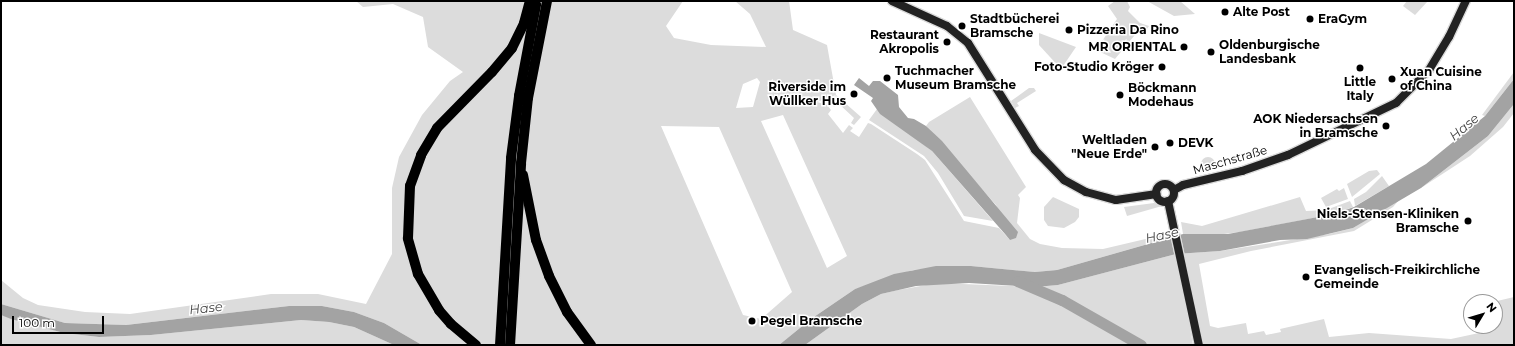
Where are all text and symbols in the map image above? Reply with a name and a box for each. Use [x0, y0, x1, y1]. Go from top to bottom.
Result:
place label: Alte Post [1233, 5, 1290, 19]
marker: Alte Post [1220, 7, 1230, 17]
place label: Stadtbücherei Bramsche [970, 12, 1059, 40]
place label: EraGym [1318, 12, 1367, 26]
marker: EraGym [1305, 14, 1315, 24]
marker: Stadtbücherei Bramsche [957, 21, 967, 31]
place label: Pizzeria Da Rino [1077, 23, 1179, 37]
marker: Pizzeria Da Rino [1064, 25, 1074, 35]
place label: Restaurant Akropolis [870, 28, 939, 56]
marker: Restaurant Akropolis [942, 37, 952, 47]
place label: Oldenburgische Landesbank [1219, 38, 1320, 66]
place label: MR ORIENTAL [1088, 40, 1176, 54]
marker: MR ORIENTAL [1179, 42, 1189, 52]
marker: Oldenburgische Landesbank [1206, 47, 1216, 57]
place label: Foto-Studio Kröger [1034, 60, 1154, 74]
marker: Foto-Studio Kröger [1157, 62, 1167, 72]
marker: Little Italy [1355, 63, 1365, 73]
place label: Tuchmacher Museum Bramsche [895, 64, 1016, 92]
place label: Xuan Cuisine of China [1400, 65, 1482, 93]
marker: Tuchmacher Museum Bramsche [882, 73, 892, 83]
marker: Xuan Cuisine of China [1387, 74, 1397, 84]
place label: Little Italy [1344, 75, 1376, 103]
place label: Riverside im Wüllker Hus [768, 80, 846, 108]
place label: Böckmann Modehaus [1128, 81, 1196, 109]
marker: Riverside im Wüllker Hus [849, 89, 859, 99]
marker: Böckmann Modehaus [1115, 90, 1125, 100]
water label: Hase [1446, 110, 1482, 144]
place label: AOK Niedersachsen in Bramsche [1253, 112, 1378, 140]
marker: AOK Niedersachsen in Bramsche [1381, 121, 1391, 131]
place label: Weltladen "Neue Erde" [1071, 133, 1147, 161]
place label: DEVK [1178, 136, 1213, 150]
marker: DEVK [1165, 138, 1175, 148]
marker: Weltladen "Neue Erde" [1150, 142, 1160, 152]
street label: Maschstraße [1191, 143, 1269, 177]
place label: Niels-Stensen-Kliniken Bramsche [1317, 207, 1459, 235]
marker: Niels-Stensen-Kliniken Bramsche [1462, 215, 1474, 227]
water label: Hase [1144, 224, 1180, 246]
place label: Evangelisch-Freikirchliche Gemeinde [1314, 263, 1480, 291]
marker: Evangelisch-Freikirchliche Gemeinde [1301, 272, 1311, 282]
north arrow [1463, 294, 1503, 334]
water label: Hase [188, 298, 224, 318]
text: N [1483, 299, 1500, 315]
scale bar [14, 308, 106, 334]
place label: Pegel Bramsche [760, 314, 862, 328]
text: 100 m [19, 315, 55, 330]
marker: Pegel Bramsche [747, 316, 757, 326]

